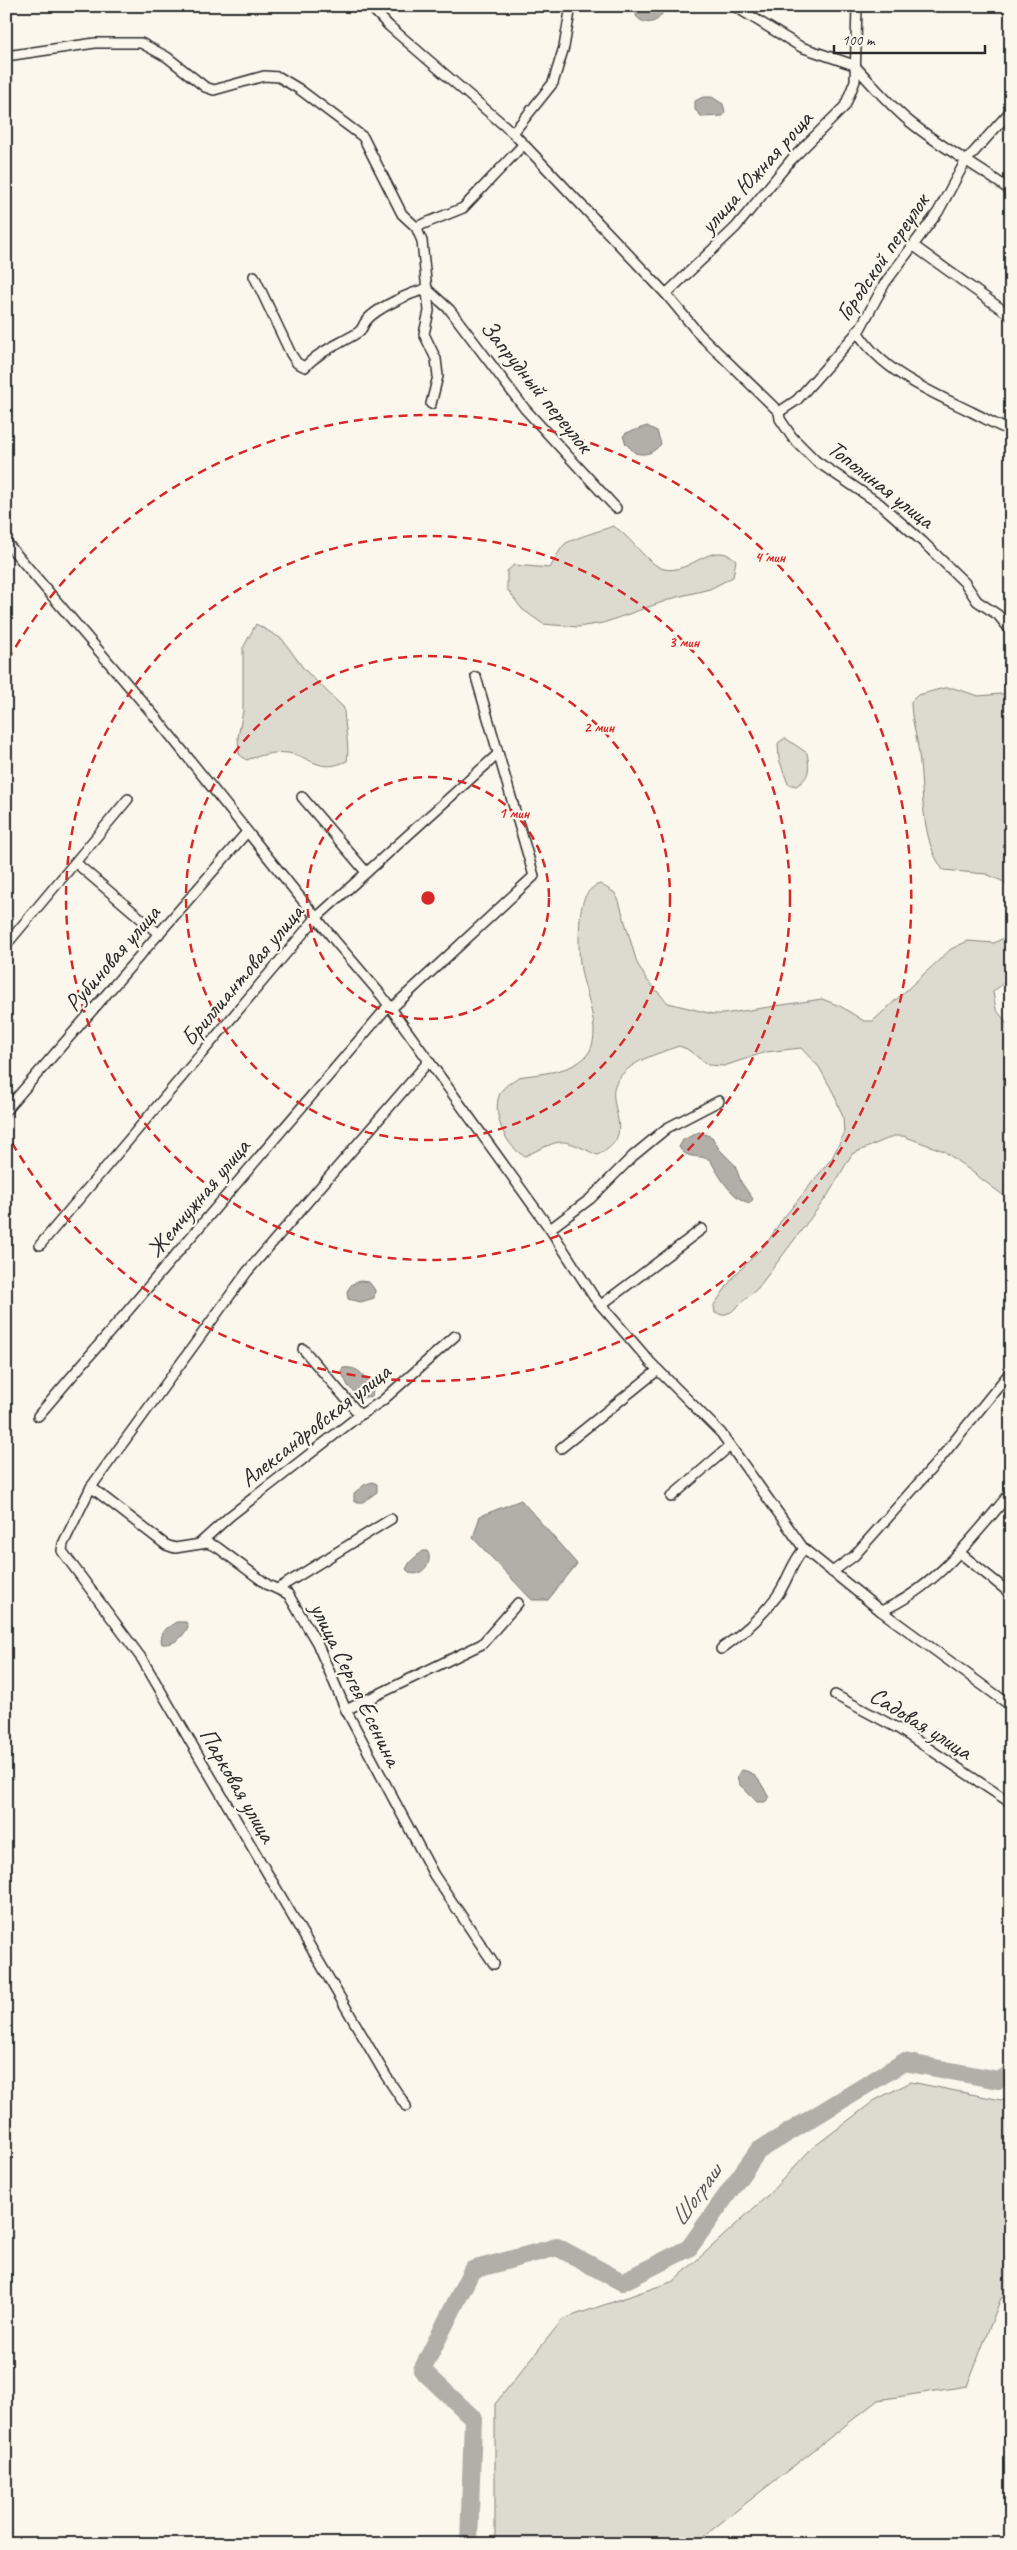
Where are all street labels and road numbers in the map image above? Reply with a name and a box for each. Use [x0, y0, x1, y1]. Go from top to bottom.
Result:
street label: улица Южная роща [692, 103, 820, 241]
street label: Городской переулок [829, 186, 937, 326]
street label: Запрудный переулок [474, 313, 601, 460]
street label: Тополиная улица [822, 433, 941, 536]
street label: Бриллиантовая улица [174, 896, 311, 1052]
street label: Рубиновая улица [58, 898, 167, 1017]
street label: Жемчужная улица [140, 1131, 257, 1264]
street label: Александровская улица [234, 1356, 398, 1493]
street label: улица Сергея Есенина [302, 1595, 410, 1773]
street label: Садовая улица [864, 1680, 979, 1767]
street label: Парковая улица [193, 1722, 284, 1849]

